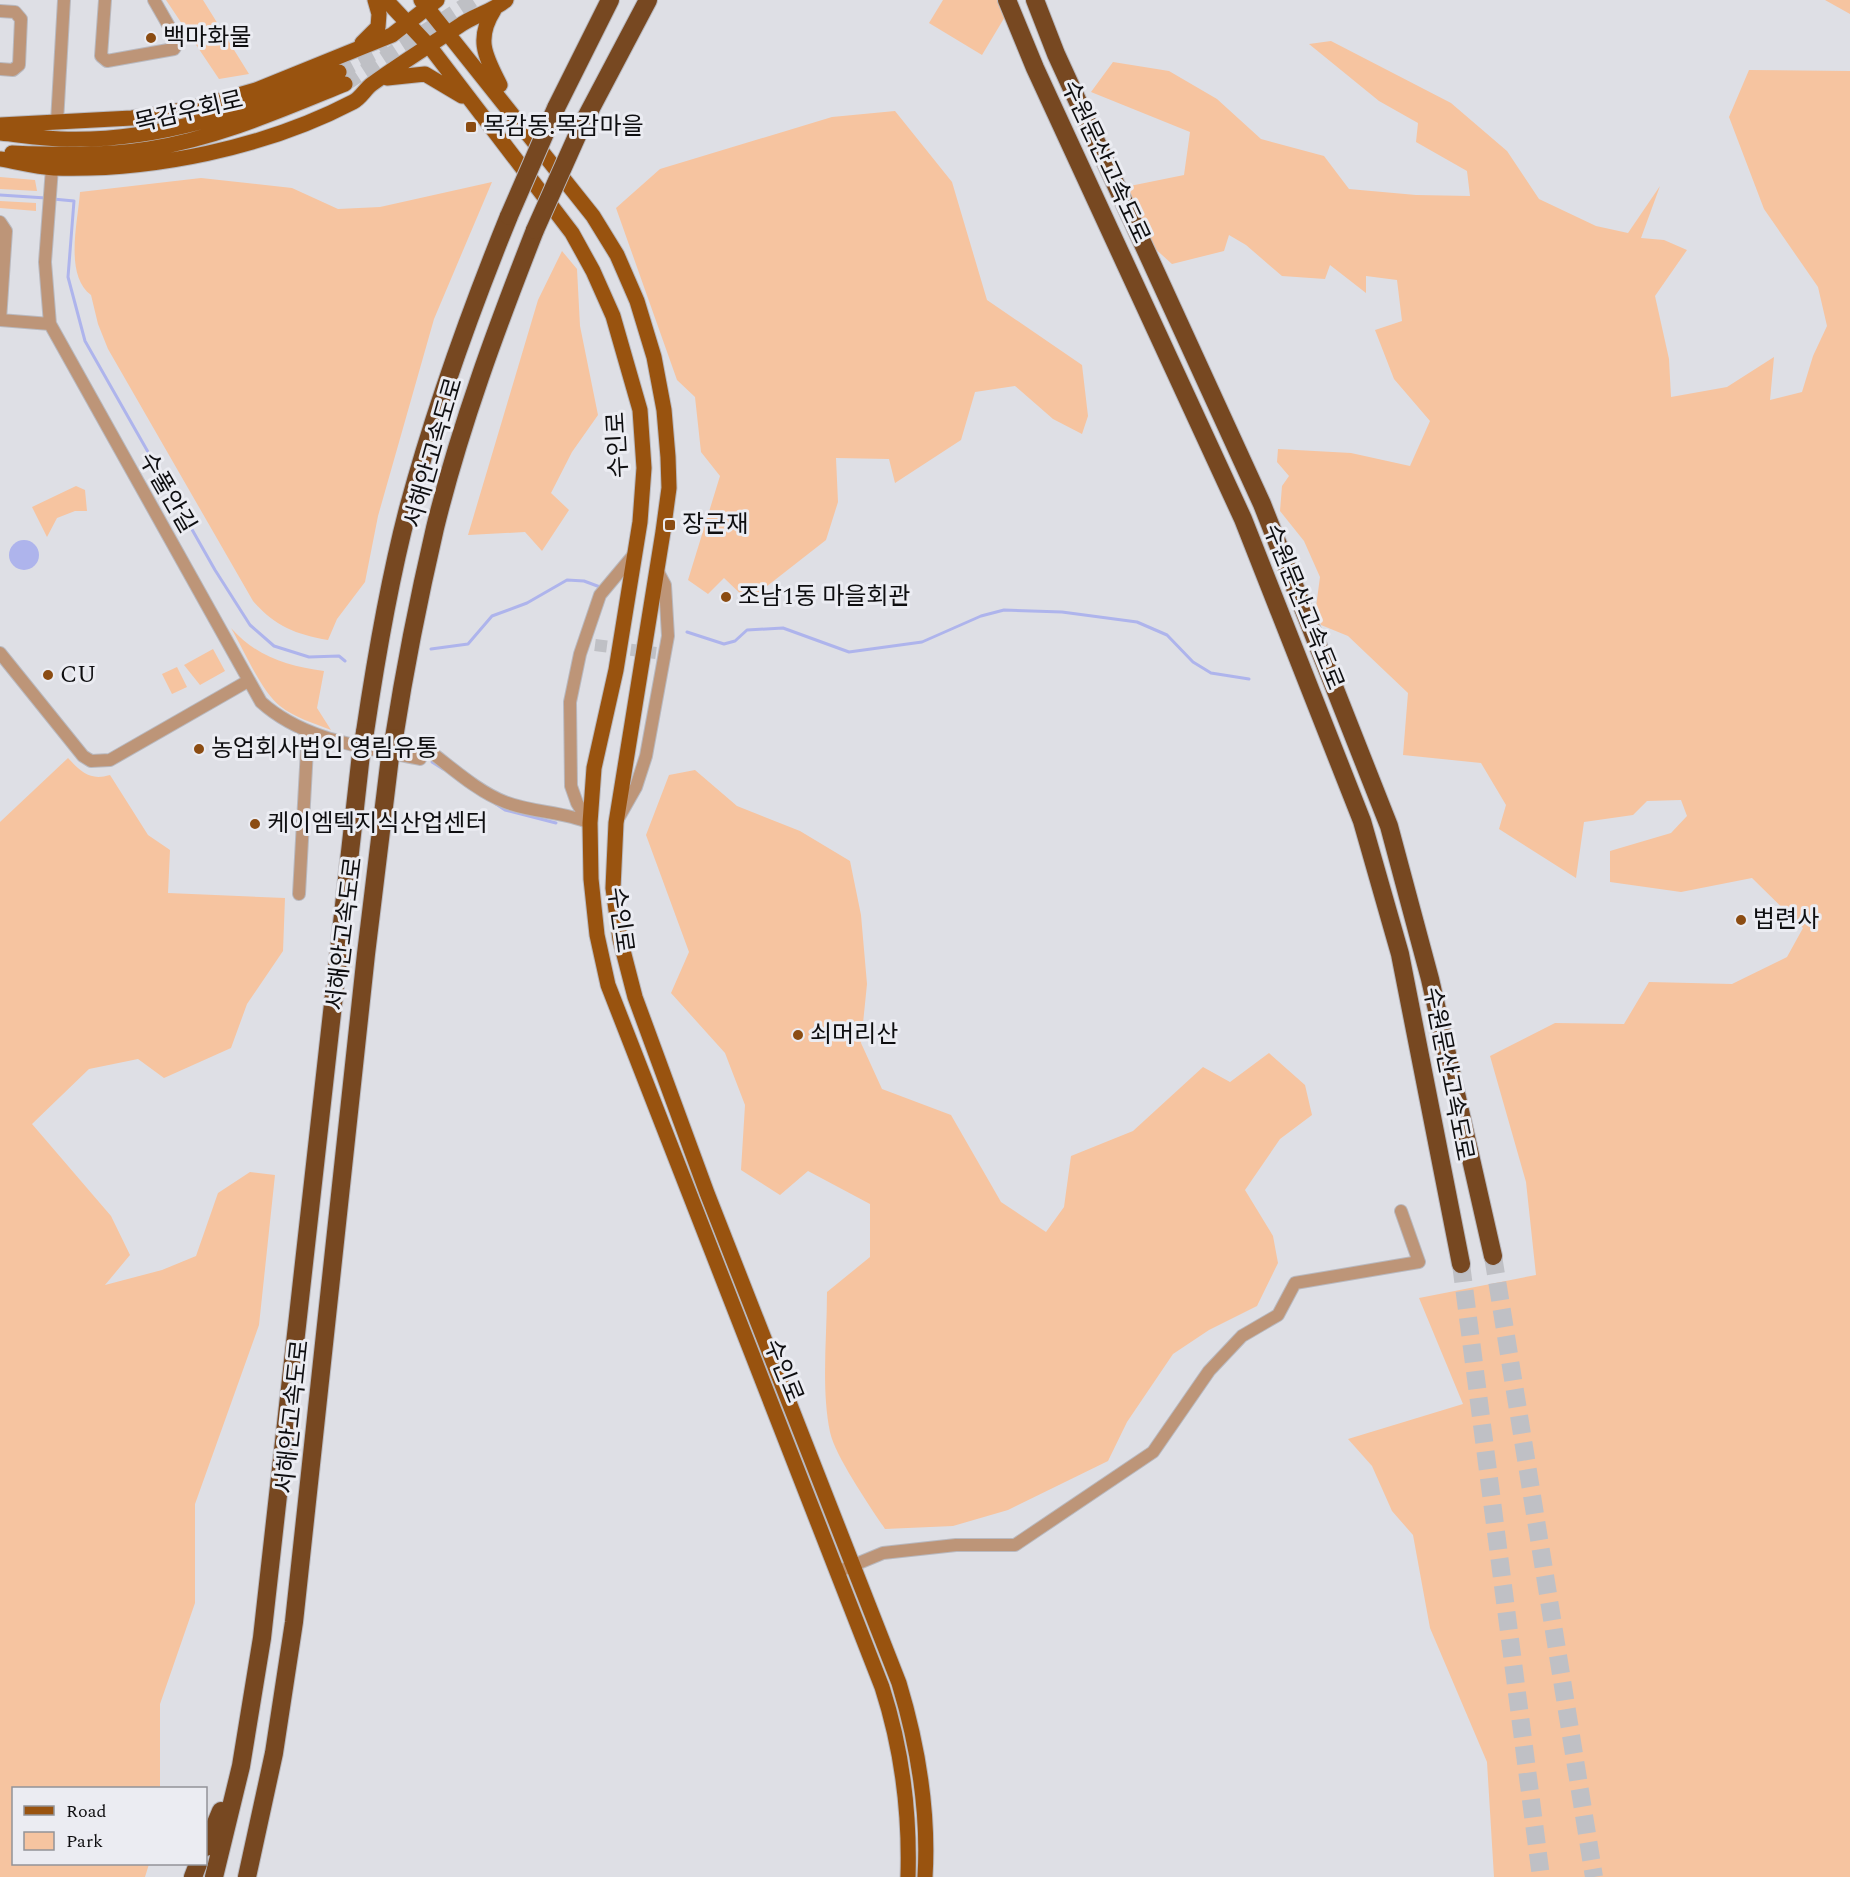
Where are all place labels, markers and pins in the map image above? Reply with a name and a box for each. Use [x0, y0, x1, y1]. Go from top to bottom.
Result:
place label: 백마화물 [163, 20, 251, 56]
marker: 백마화물 [144, 31, 158, 45]
place label: 목감동.목감마을 [483, 109, 644, 145]
marker: 목감동.목감마을 [464, 120, 478, 134]
place label: 장군재 [682, 507, 748, 543]
marker: 장군재 [663, 518, 677, 532]
place label: 조남1동 마을회관 [738, 579, 911, 615]
marker: 조남1동 마을회관 [719, 590, 733, 604]
place label: CU [60, 657, 96, 693]
marker: CU [41, 668, 55, 682]
place label: 농업회사법인 영림유통 [211, 731, 438, 767]
marker: 농업회사법인 영림유통 [192, 742, 206, 756]
place label: 케이엠텍지식산업센터 [267, 806, 488, 842]
marker: 케이엠텍지식산업센터 [248, 817, 262, 831]
place label: 법련사 [1753, 902, 1819, 938]
marker: 법련사 [1734, 913, 1748, 927]
place label: 쇠머리산 [810, 1017, 898, 1053]
marker: 쇠머리산 [791, 1028, 805, 1042]

